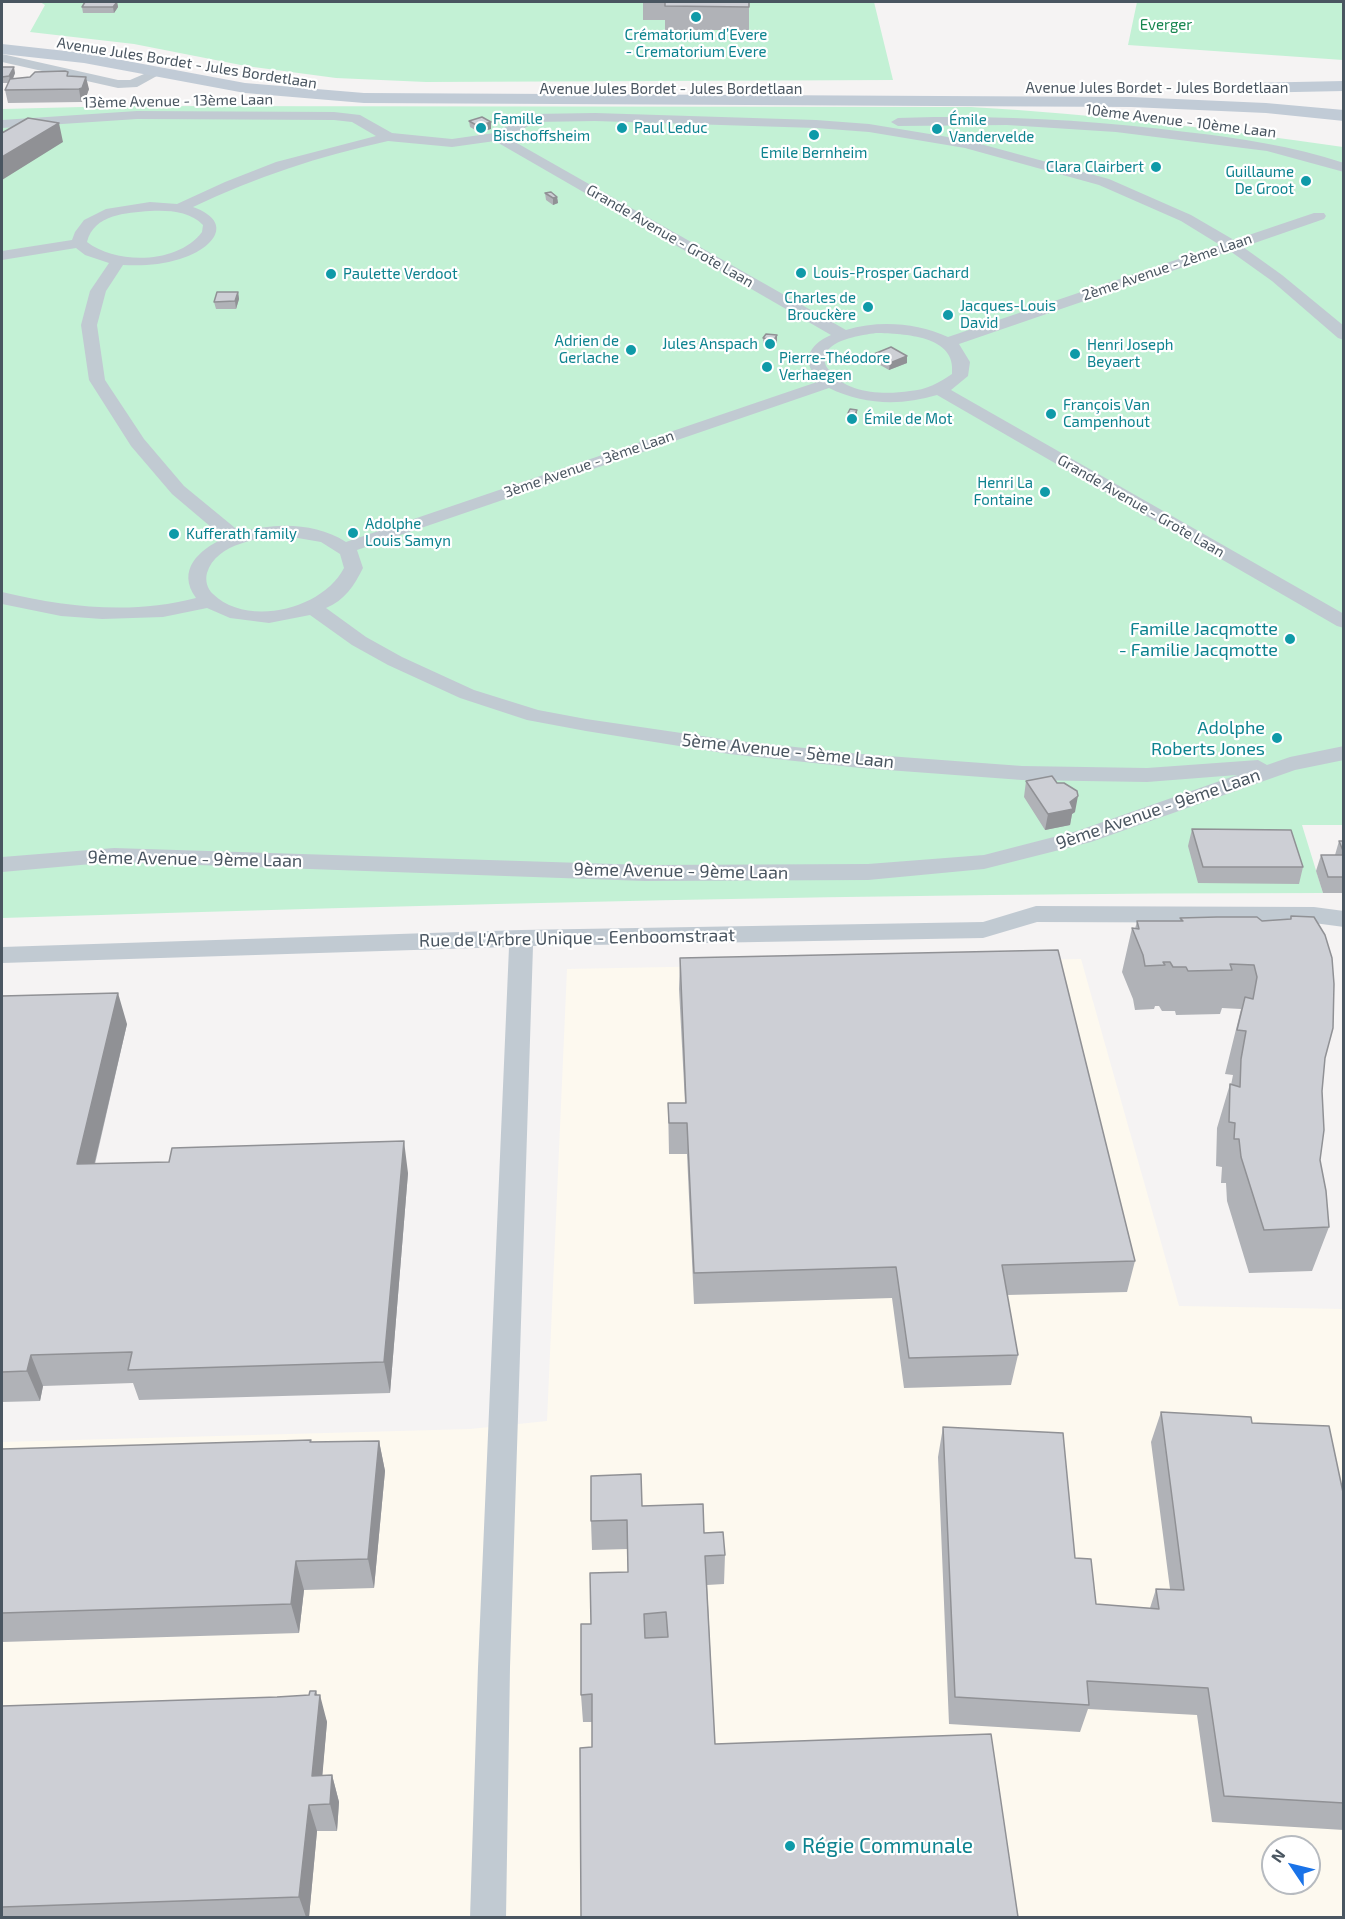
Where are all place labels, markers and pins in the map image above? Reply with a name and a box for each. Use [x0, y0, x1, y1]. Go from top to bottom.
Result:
marker: Crématorium d’Evere - Crematorium Evere [689, 10, 703, 24]
place label: Crématorium d’Evere - Crematorium Evere [625, 26, 767, 61]
place label: Famille Bischoffsheim [493, 110, 590, 145]
place label: Émile Vandervelde [949, 111, 1034, 146]
place label: Paul Leduc [634, 119, 708, 137]
marker: Famille Bischoffsheim [474, 121, 488, 135]
marker: Paul Leduc [615, 121, 629, 135]
marker: Émile Vandervelde [930, 122, 944, 136]
marker: Emile Bernheim [807, 128, 821, 142]
place label: Emile Bernheim [761, 144, 867, 162]
place label: Clara Clairbert [1046, 158, 1144, 176]
marker: Clara Clairbert [1149, 160, 1163, 174]
place label: Guillaume De Groot [1225, 163, 1294, 198]
marker: Guillaume De Groot [1299, 174, 1313, 188]
place label: Louis-Prosper Gachard [813, 264, 969, 282]
place label: Paulette Verdoot [343, 265, 458, 283]
marker: Louis-Prosper Gachard [794, 266, 808, 280]
marker: Paulette Verdoot [324, 267, 338, 281]
place label: Charles de Brouckère [784, 289, 856, 324]
place label: Jacques-Louis David [960, 297, 1056, 332]
marker: Charles de Brouckère [861, 300, 875, 314]
marker: Jacques-Louis David [941, 308, 955, 322]
place label: Adrien de Gerlache [555, 332, 619, 367]
place label: Jules Anspach [662, 335, 758, 353]
place label: Henri Joseph Beyaert [1087, 336, 1174, 371]
marker: Jules Anspach [763, 337, 777, 351]
marker: Adrien de Gerlache [624, 343, 638, 357]
marker: Henri Joseph Beyaert [1068, 347, 1082, 361]
place label: Pierre-Théodore Verhaegen [779, 349, 890, 384]
marker: Pierre-Théodore Verhaegen [760, 360, 774, 374]
place label: François Van Campenhout [1063, 396, 1150, 431]
marker: François Van Campenhout [1044, 407, 1058, 421]
place label: Émile de Mot [864, 410, 952, 428]
marker: Émile de Mot [845, 412, 859, 426]
place label: Henri La Fontaine [973, 474, 1033, 509]
marker: Henri La Fontaine [1038, 485, 1052, 499]
place label: Adolphe Louis Samyn [365, 515, 451, 550]
place label: Kufferath family [186, 525, 297, 543]
marker: Adolphe Louis Samyn [346, 526, 360, 540]
marker: Kufferath family [167, 527, 181, 541]
place label: Famille Jacqmotte - Familie Jacqmotte [1119, 618, 1278, 660]
marker: Famille Jacqmotte - Familie Jacqmotte [1283, 632, 1297, 646]
place label: Adolphe Roberts Jones [1151, 717, 1265, 760]
marker: Adolphe Roberts Jones [1270, 731, 1284, 745]
place label: Régie Communale [802, 1833, 973, 1859]
marker: Régie Communale [783, 1839, 797, 1853]

